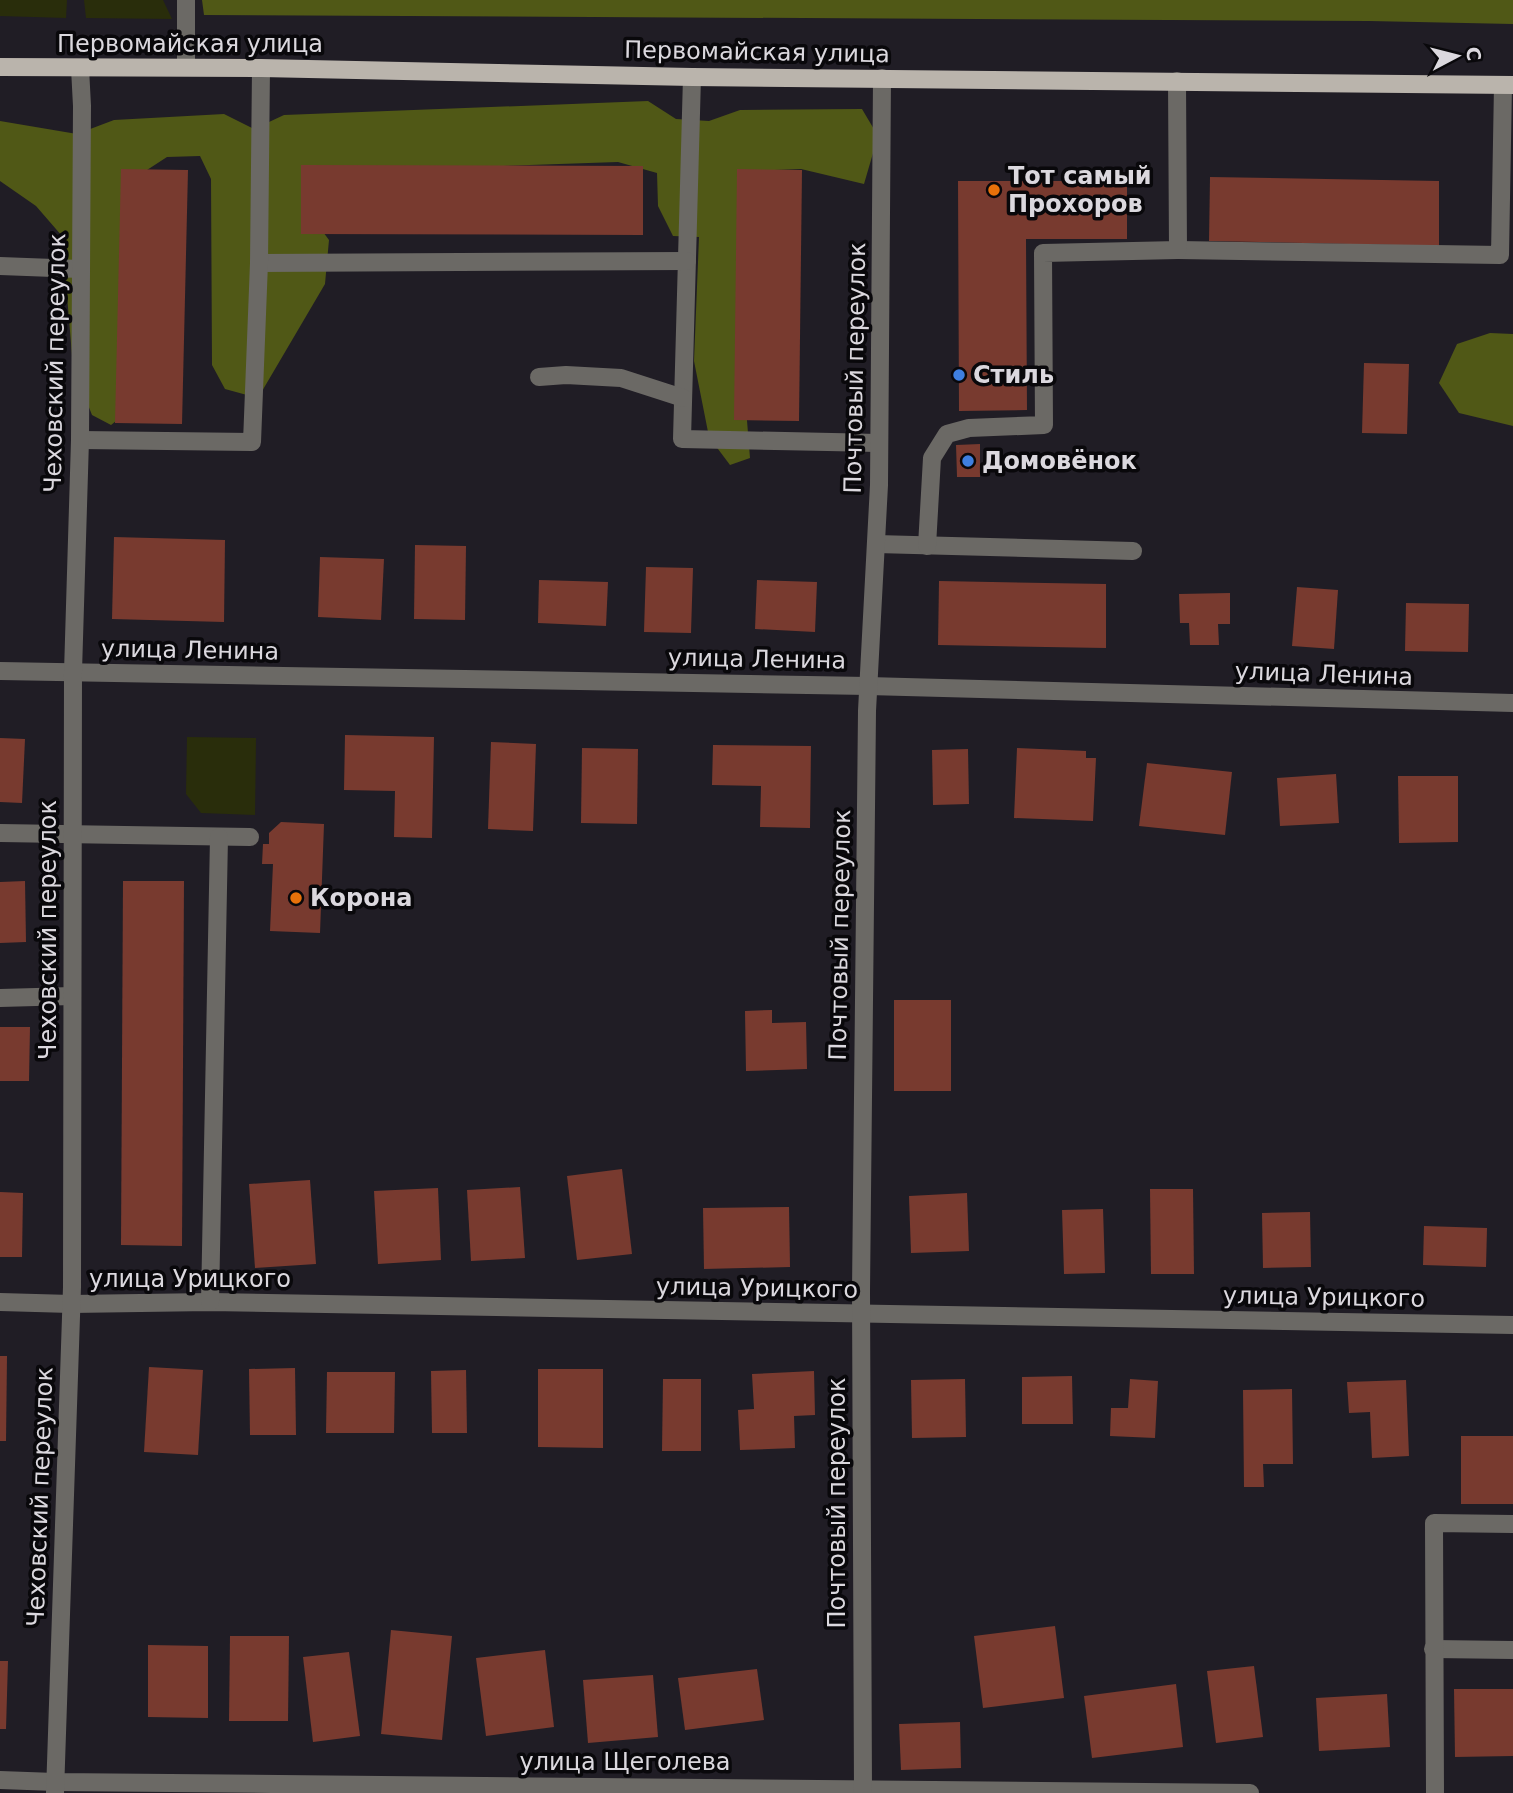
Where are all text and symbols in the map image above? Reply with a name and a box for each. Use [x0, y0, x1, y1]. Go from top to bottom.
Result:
north arrow [1422, 21, 1492, 91]
street label: Первомайская улица [57, 30, 323, 58]
street label: Первомайская улица [624, 36, 890, 68]
text: С [1462, 46, 1486, 62]
place label: Тот самый Прохоров [1008, 162, 1152, 218]
marker: Тот самый Прохоров [986, 182, 1002, 198]
street label: Чеховский переулок [39, 233, 71, 493]
street label: Почтовый переулок [839, 242, 871, 494]
place label: Стиль [973, 361, 1054, 389]
marker: Стиль [951, 367, 967, 383]
place label: Домовёнок [982, 447, 1137, 475]
marker: Домовёнок [960, 453, 976, 469]
street label: улица Ленина [101, 634, 279, 666]
street label: улица Ленина [668, 643, 846, 675]
street label: улица Ленина [1234, 657, 1414, 691]
street label: Чеховский переулок [34, 800, 62, 1060]
street label: Почтовый переулок [824, 809, 856, 1061]
place label: Корона [310, 884, 413, 912]
marker: Корона [288, 890, 304, 906]
street label: улица Урицкого [89, 1265, 291, 1293]
street label: улица Урицкого [656, 1272, 858, 1304]
street label: улица Урицкого [1223, 1281, 1425, 1313]
street label: Чеховский переулок [21, 1367, 59, 1627]
street label: Почтовый переулок [823, 1377, 851, 1629]
street label: улица Щеголева [519, 1748, 731, 1776]

